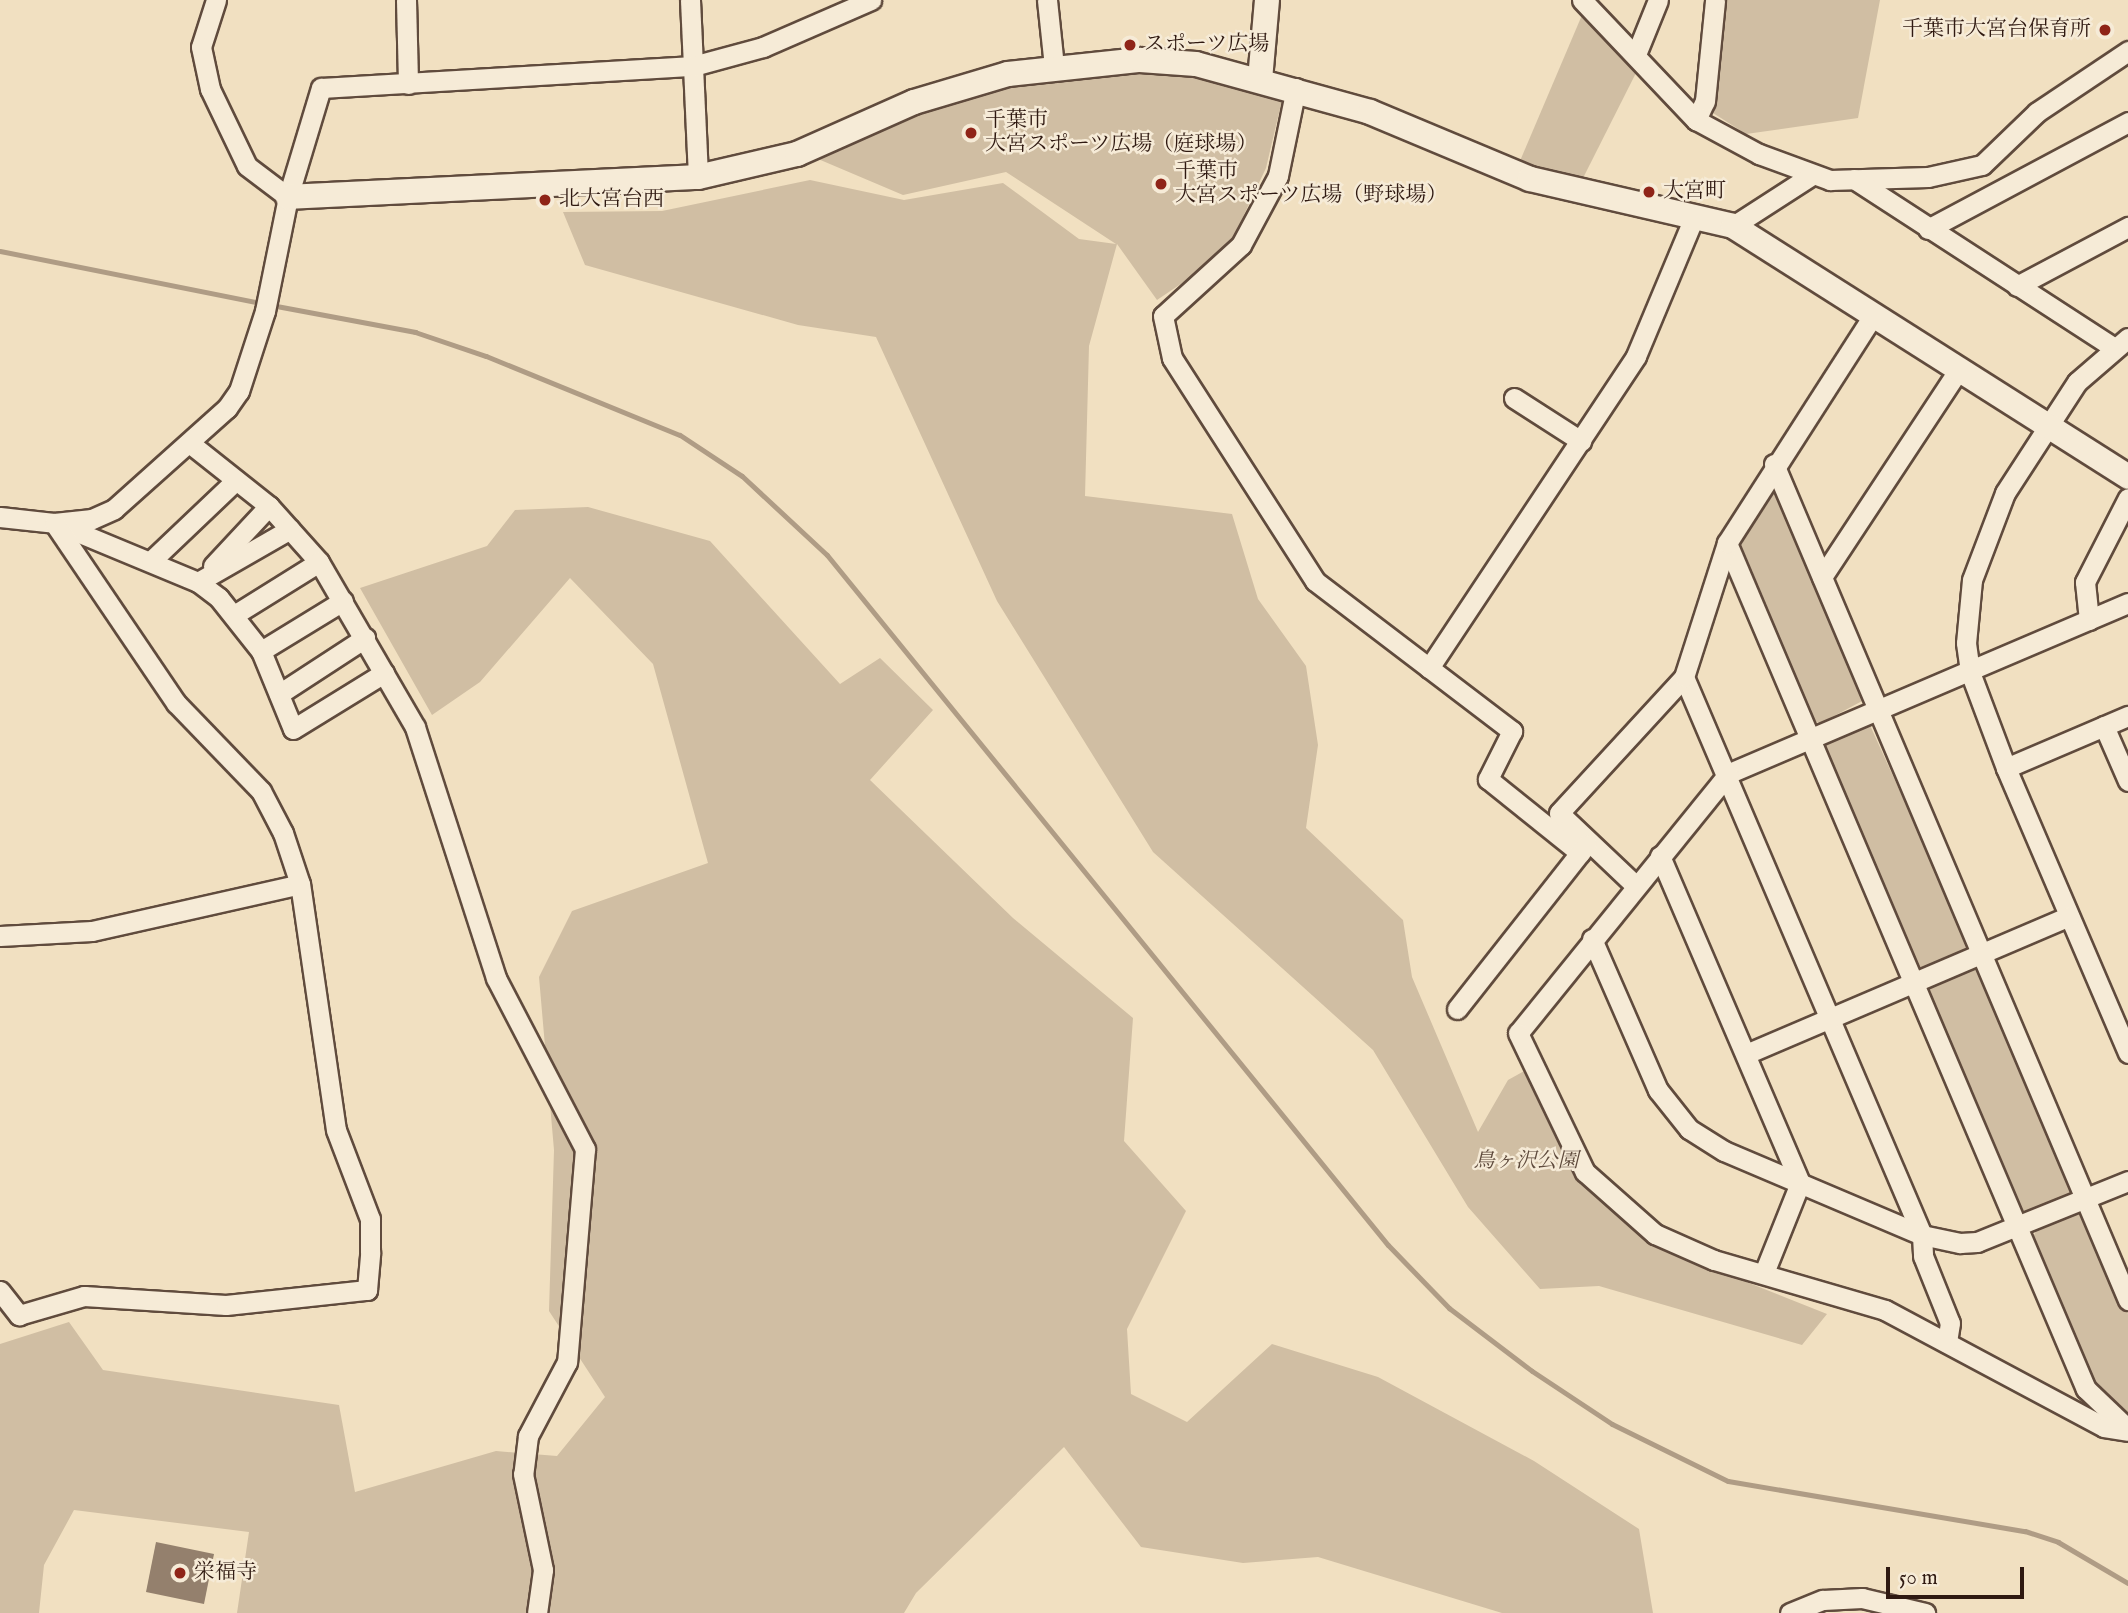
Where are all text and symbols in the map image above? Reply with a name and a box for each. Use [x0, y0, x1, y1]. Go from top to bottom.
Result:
place label: 千葉市大宮台保育所 [1902, 17, 2091, 43]
marker: 千葉市大宮台保育所 [2097, 22, 2113, 38]
place label: スポーツ広場 [1144, 32, 1270, 58]
marker: スポーツ広場 [1122, 37, 1138, 53]
place label: 千葉市 大宮スポーツ広場（庭球場） [985, 108, 1258, 158]
marker: 千葉市 大宮スポーツ広場（庭球場） [963, 125, 979, 141]
place label: 千葉市 大宮スポーツ広場（野球場） [1175, 159, 1448, 209]
marker: 千葉市 大宮スポーツ広場（野球場） [1153, 176, 1169, 192]
place label: 大宮町 [1663, 179, 1726, 205]
marker: 大宮町 [1641, 184, 1657, 200]
place label: 北大宮台西 [559, 187, 664, 213]
marker: 北大宮台西 [537, 192, 553, 208]
park label: 鳥ヶ沢公園 [1474, 1149, 1578, 1175]
scale bar [1890, 1554, 2028, 1598]
place label: 栄福寺 [194, 1560, 257, 1586]
marker: 栄福寺 [172, 1565, 188, 1581]
text: 50 m [1899, 1565, 1938, 1592]

